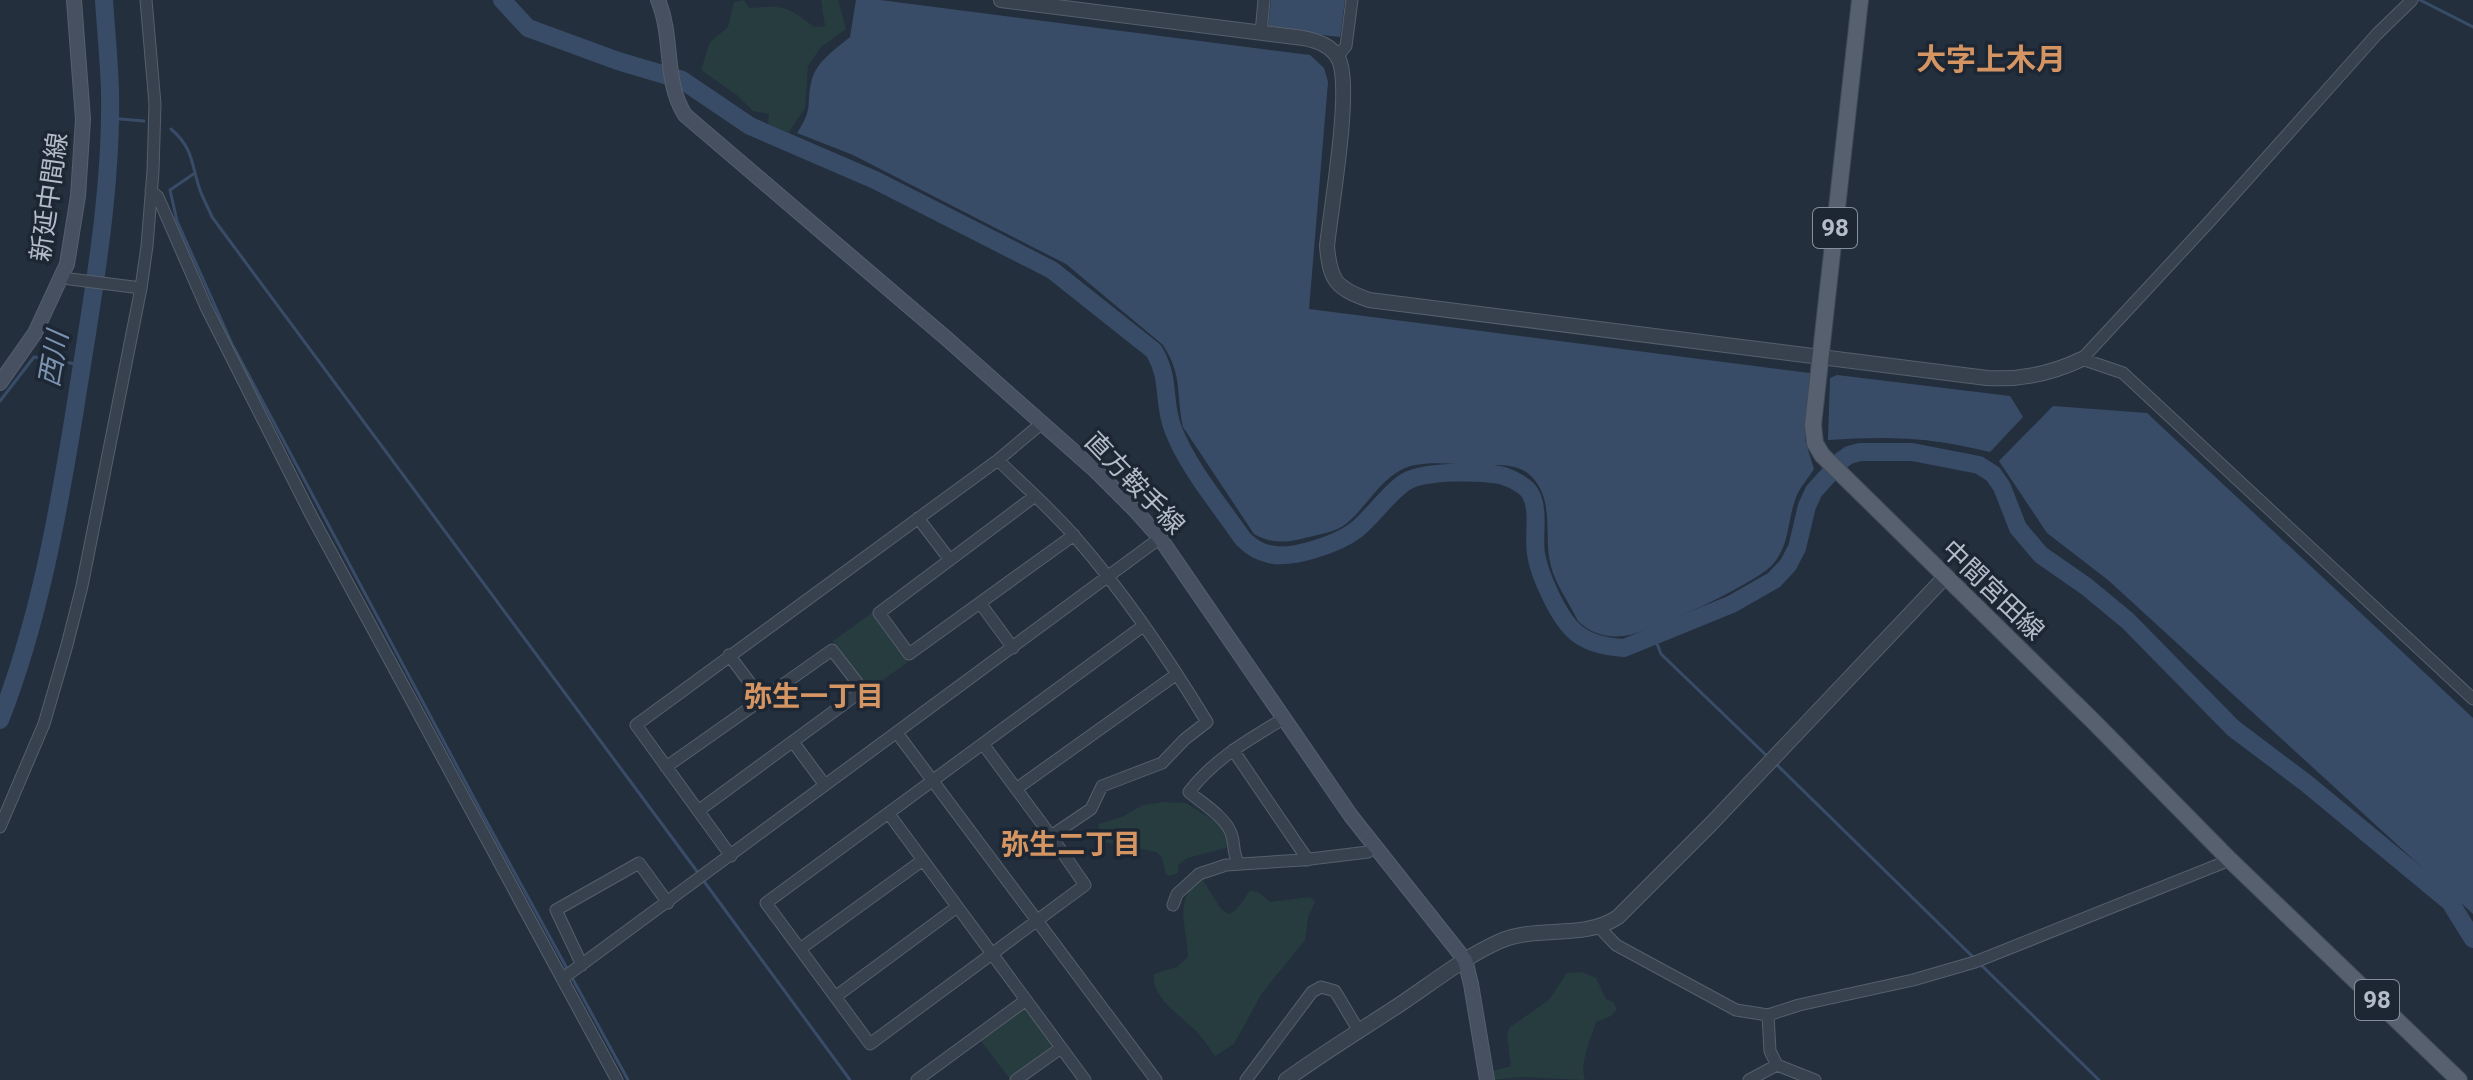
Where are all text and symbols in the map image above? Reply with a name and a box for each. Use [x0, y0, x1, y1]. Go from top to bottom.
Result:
district label: 大字上木月 [1916, 42, 2066, 77]
street label: 新延中間線 [25, 131, 73, 263]
road number: 98 [1813, 208, 1857, 248]
water label: 西川 [32, 326, 75, 390]
street label: 直方鞍手線 [1079, 426, 1191, 540]
street label: 中間宮田線 [1936, 534, 2050, 646]
district label: 弥生一丁目 [744, 680, 884, 713]
district label: 弥生二丁目 [1001, 828, 1141, 861]
road number: 98 [2355, 980, 2399, 1020]

